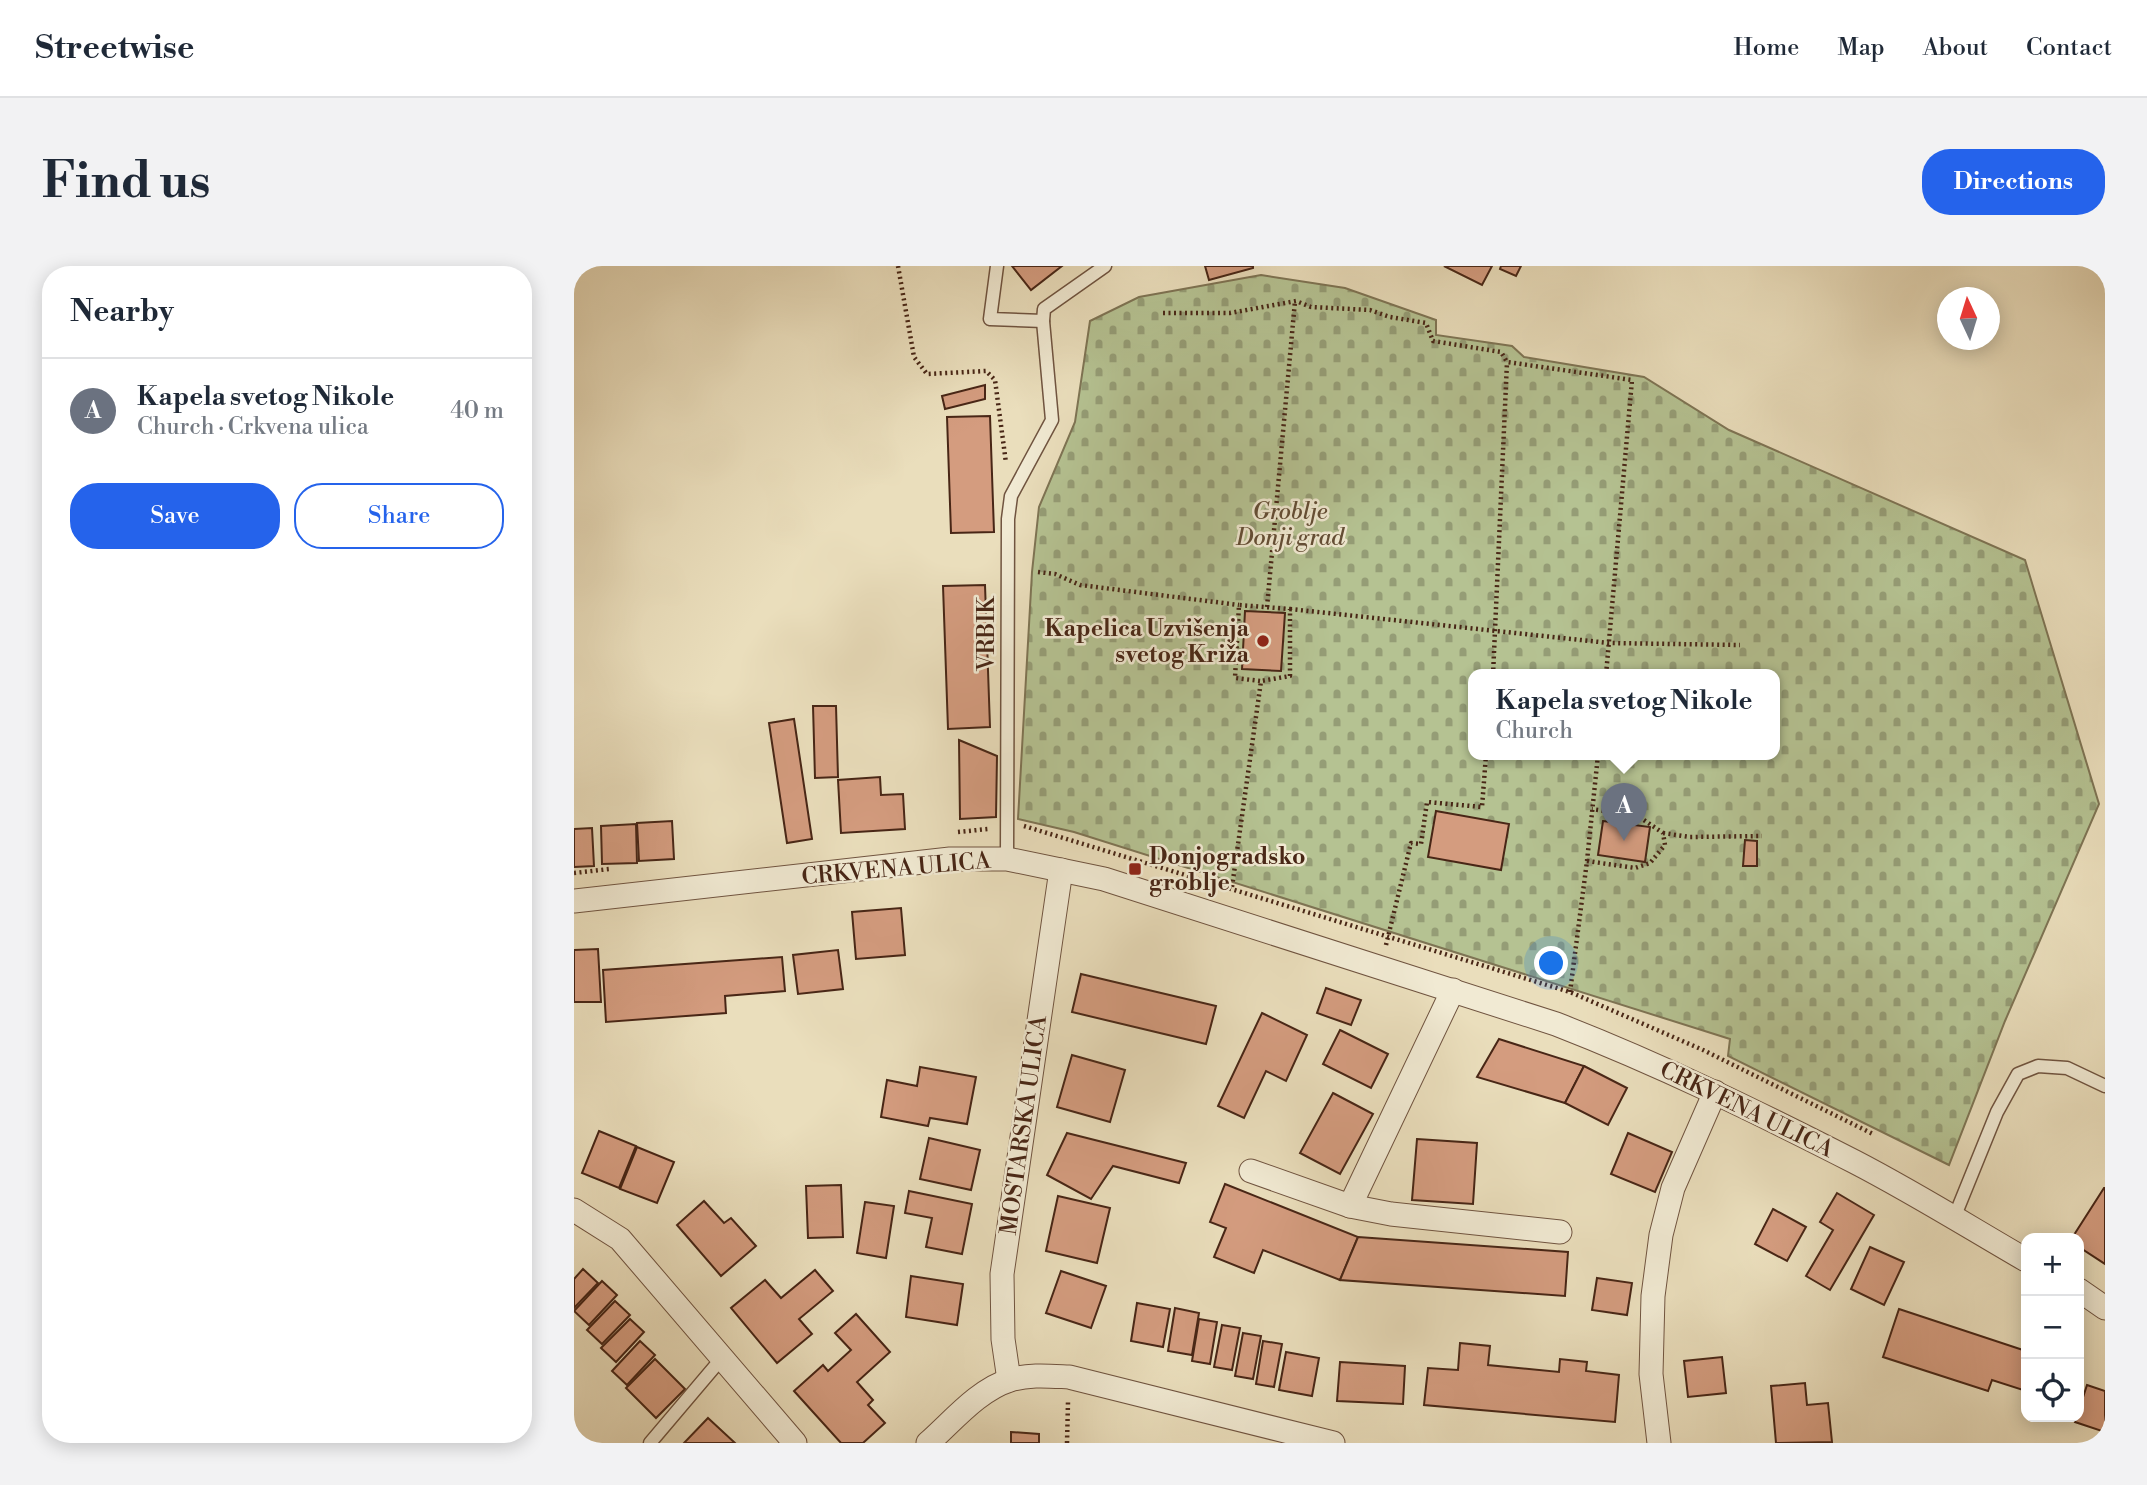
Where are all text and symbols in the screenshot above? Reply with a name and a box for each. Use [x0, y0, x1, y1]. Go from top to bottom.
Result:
text: Streetwise [35, 28, 195, 69]
text: Home [1734, 33, 1799, 63]
text: Map [1837, 33, 1885, 63]
text: About [1923, 33, 1988, 63]
text: Contact [2026, 33, 2112, 63]
button: Directions [1922, 149, 2105, 215]
text: Find us [42, 152, 211, 213]
north arrow [1937, 287, 2000, 350]
text: Nearby [70, 293, 174, 331]
text: Kapela svetog Nikole [137, 381, 394, 413]
text: A [85, 397, 101, 425]
text: 40 m [450, 397, 504, 425]
text: Church · Crkvena ulica [137, 413, 369, 441]
button: Save [70, 483, 280, 549]
button: Share [294, 483, 504, 549]
park label: Groblje Donji grad [1235, 498, 1345, 552]
street label: VRBIK [973, 595, 1001, 672]
place label: Kapelica Uzvišenja svetog Križa [1044, 615, 1250, 669]
marker: Kapelica Uzvišenja svetog Križa [1255, 633, 1271, 649]
popup [1468, 669, 1780, 760]
text: Kapela svetog Nikole [1495, 685, 1753, 717]
text: Church [1495, 717, 1573, 745]
pin: A [1601, 783, 1647, 841]
place label: Donjogradsko groblje [1149, 843, 1306, 897]
street label: CRKVENA ULICA [800, 847, 993, 891]
marker: Donjogradsko groblje [1127, 861, 1143, 877]
your location [1534, 946, 1568, 980]
street label: MOSTARSKA ULICA [995, 1012, 1053, 1237]
street label: CRKVENA ULICA [1655, 1056, 1839, 1165]
map controls [2021, 1233, 2084, 1422]
button: + [2021, 1233, 2084, 1296]
button: − [2021, 1296, 2084, 1359]
button: locate [2021, 1359, 2084, 1422]

